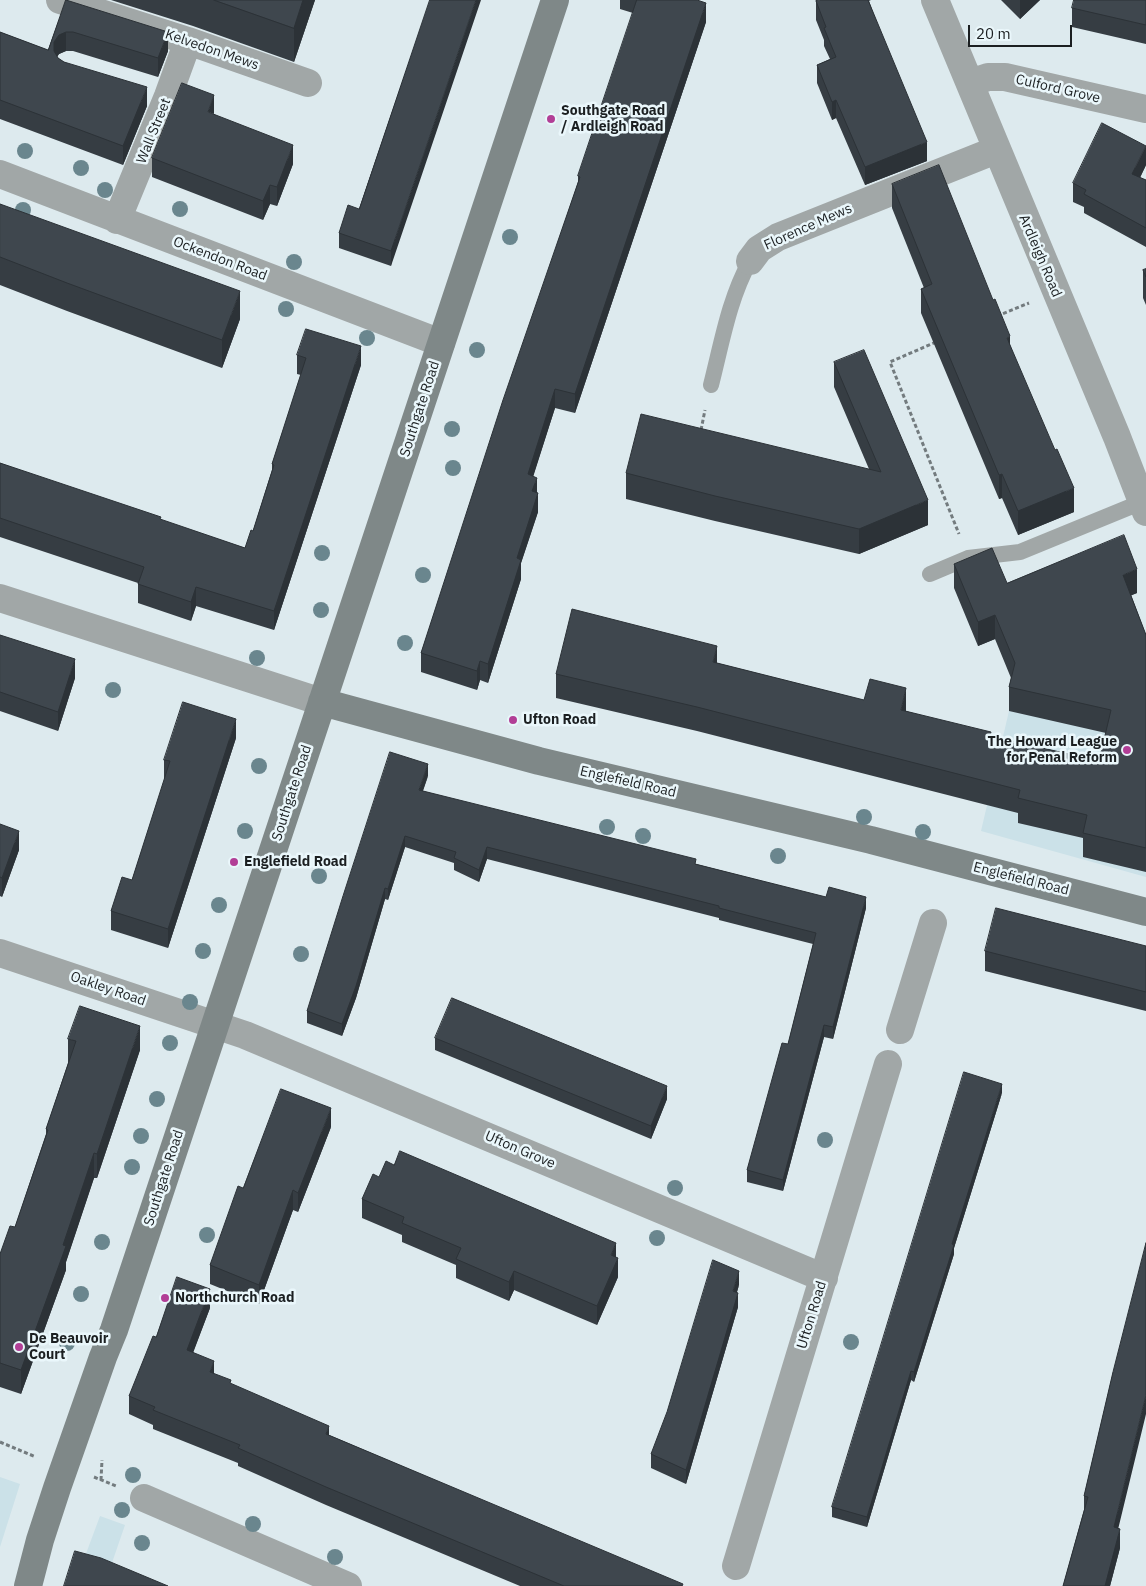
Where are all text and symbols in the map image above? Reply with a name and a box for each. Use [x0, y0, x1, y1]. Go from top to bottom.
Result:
scale bar [971, 15, 1075, 47]
text: 20 m [976, 24, 1011, 43]
street label: Kelvedon Mews [163, 26, 261, 74]
street label: Culford Grove [1014, 71, 1102, 107]
street label: Wall Street [133, 96, 175, 166]
place label: Southgate Road / Ardleigh Road [561, 103, 665, 136]
marker: Southgate Road / Ardleigh Road [545, 113, 557, 125]
street label: Florence Mews [761, 200, 855, 254]
street label: Ardleigh Road [1015, 212, 1065, 300]
street label: Ockendon Road [171, 233, 269, 285]
street label: Southgate Road [397, 359, 443, 459]
place label: Ufton Road [523, 712, 596, 728]
marker: Ufton Road [507, 714, 519, 726]
place label: The Howard League for Penal Reform [987, 734, 1117, 766]
street label: Southgate Road [269, 743, 315, 843]
marker: The Howard League for Penal Reform [1121, 744, 1133, 756]
street label: Englefield Road [578, 763, 678, 801]
place label: Englefield Road [244, 854, 347, 870]
marker: Englefield Road [228, 856, 240, 868]
street label: Englefield Road [971, 859, 1071, 899]
street label: Oakley Road [68, 968, 148, 1010]
street label: Southgate Road [141, 1128, 187, 1228]
street label: Ufton Grove [482, 1128, 558, 1172]
street label: Ufton Road [794, 1279, 830, 1351]
place label: Northchurch Road [175, 1290, 294, 1306]
marker: Northchurch Road [159, 1292, 171, 1304]
place label: De Beauvoir Court [29, 1331, 108, 1364]
marker: De Beauvoir Court [13, 1341, 25, 1353]

